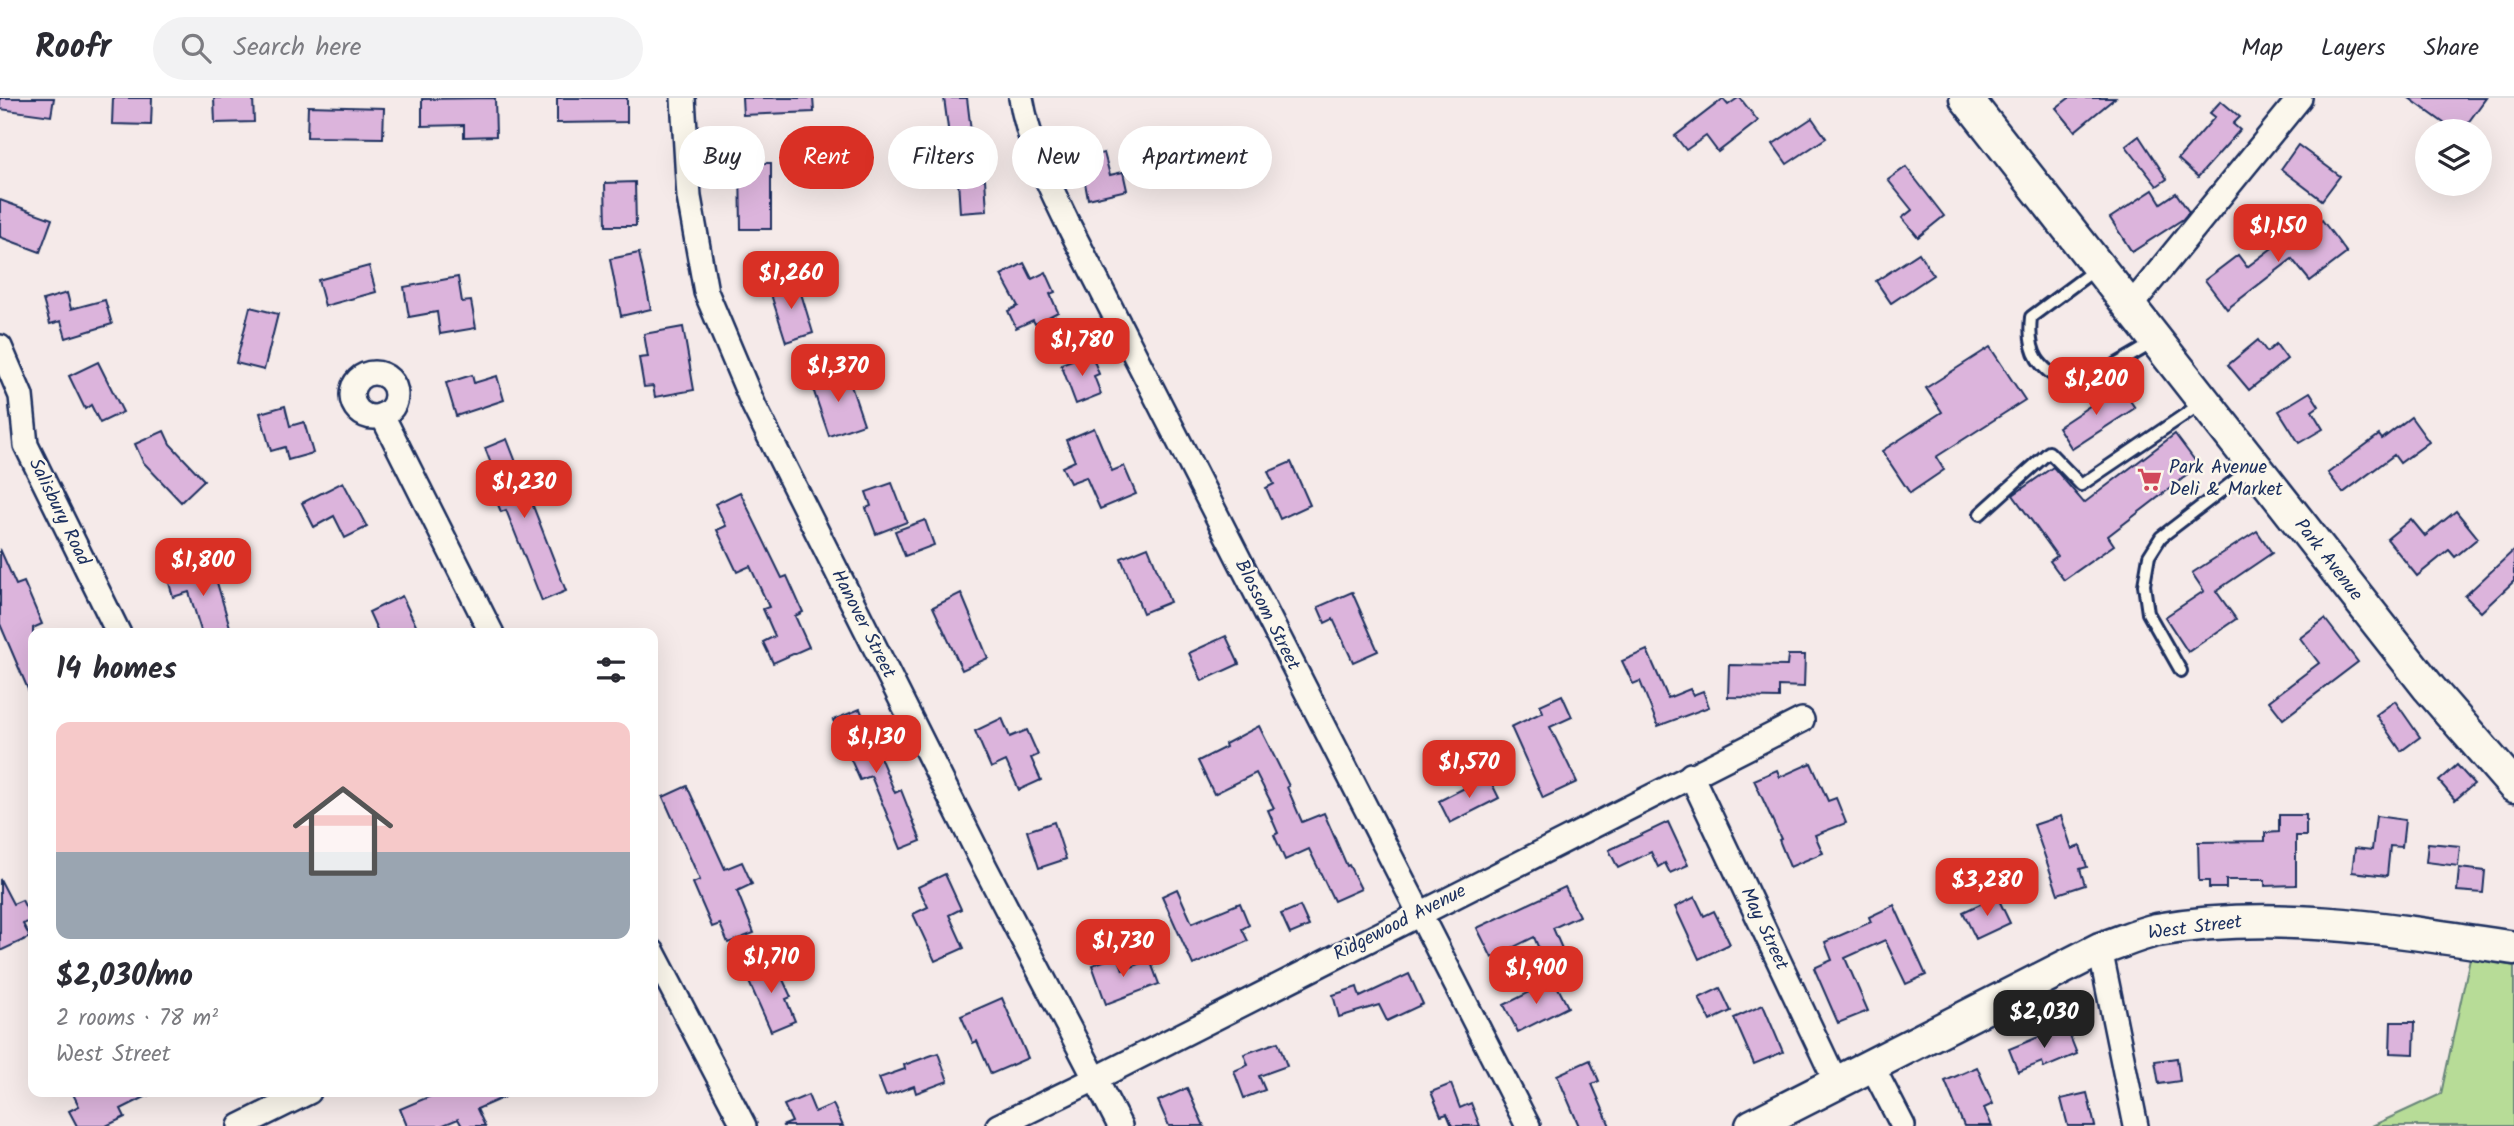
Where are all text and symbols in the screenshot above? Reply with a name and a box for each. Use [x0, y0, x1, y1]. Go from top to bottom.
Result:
search box [153, 17, 643, 80]
text: Roofr [35, 22, 111, 75]
text: Search here [233, 27, 361, 69]
icon: search [177, 29, 215, 67]
text: Map [2241, 29, 2283, 68]
text: Layers [2321, 29, 2385, 68]
text: Share [2423, 29, 2479, 68]
map controls [2415, 119, 2492, 196]
button: layers [2415, 119, 2492, 196]
chip: Buy [679, 126, 765, 189]
chip: Rent [779, 126, 874, 189]
chip: Filters [888, 126, 998, 189]
chip: New [1012, 126, 1104, 189]
chip: Apartment [1118, 126, 1272, 189]
pin: $1,150 [2221, 204, 2335, 264]
text: $1,150 [2250, 209, 2306, 245]
pin: $1,260 [734, 252, 848, 311]
text: $1,260 [759, 256, 823, 292]
pin: $1,780 [1025, 318, 1139, 378]
text: $1,780 [1051, 323, 1113, 359]
pin: $1,370 [781, 344, 895, 404]
text: $1,370 [807, 349, 869, 385]
pin: $1,200 [2039, 358, 2153, 417]
text: $1,200 [2064, 362, 2128, 398]
street label: Salisbury Road [20, 453, 98, 571]
place label: Park Avenue Deli & Market [2169, 453, 2283, 505]
pin: $1,230 [467, 460, 581, 520]
text: $1,230 [492, 465, 556, 501]
supermarket icon: Park Avenue Deli & Market [2135, 465, 2163, 493]
street label: Park Avenue [2286, 512, 2370, 608]
pin: $1,800 [146, 538, 260, 598]
text: $1,800 [171, 543, 235, 579]
street label: Blossom Street [1226, 554, 1308, 676]
street label: Hanover Street [823, 564, 904, 684]
text: 14 homes [56, 646, 177, 694]
icon: filters [592, 651, 630, 689]
pin: $1,130 [819, 716, 933, 775]
text: $1,130 [847, 720, 905, 756]
pin: $1,570 [1412, 740, 1526, 800]
text: $1,570 [1439, 745, 1499, 781]
icon: home [280, 768, 406, 894]
pin: $3,280 [1930, 858, 2044, 918]
text: $3,280 [1951, 863, 2023, 899]
street label: Ridgewood Avenue [1328, 876, 1472, 969]
street label: May Street [1732, 882, 1797, 976]
street label: West Street [2146, 907, 2244, 949]
pin: $1,730 [1066, 920, 1180, 979]
text: $1,730 [1092, 924, 1154, 960]
pin: $1,710 [714, 936, 828, 995]
text: $1,710 [743, 940, 799, 976]
pin: $1,900 [1479, 946, 1593, 1006]
text: $1,900 [1505, 951, 1567, 987]
text: $2,030/mo [56, 953, 193, 1001]
pin: $2,030 [1987, 990, 2101, 1050]
text: $2,030 [2009, 995, 2079, 1031]
text: 2 rooms · 78 m² [56, 1001, 218, 1037]
text: West Street [56, 1037, 171, 1073]

